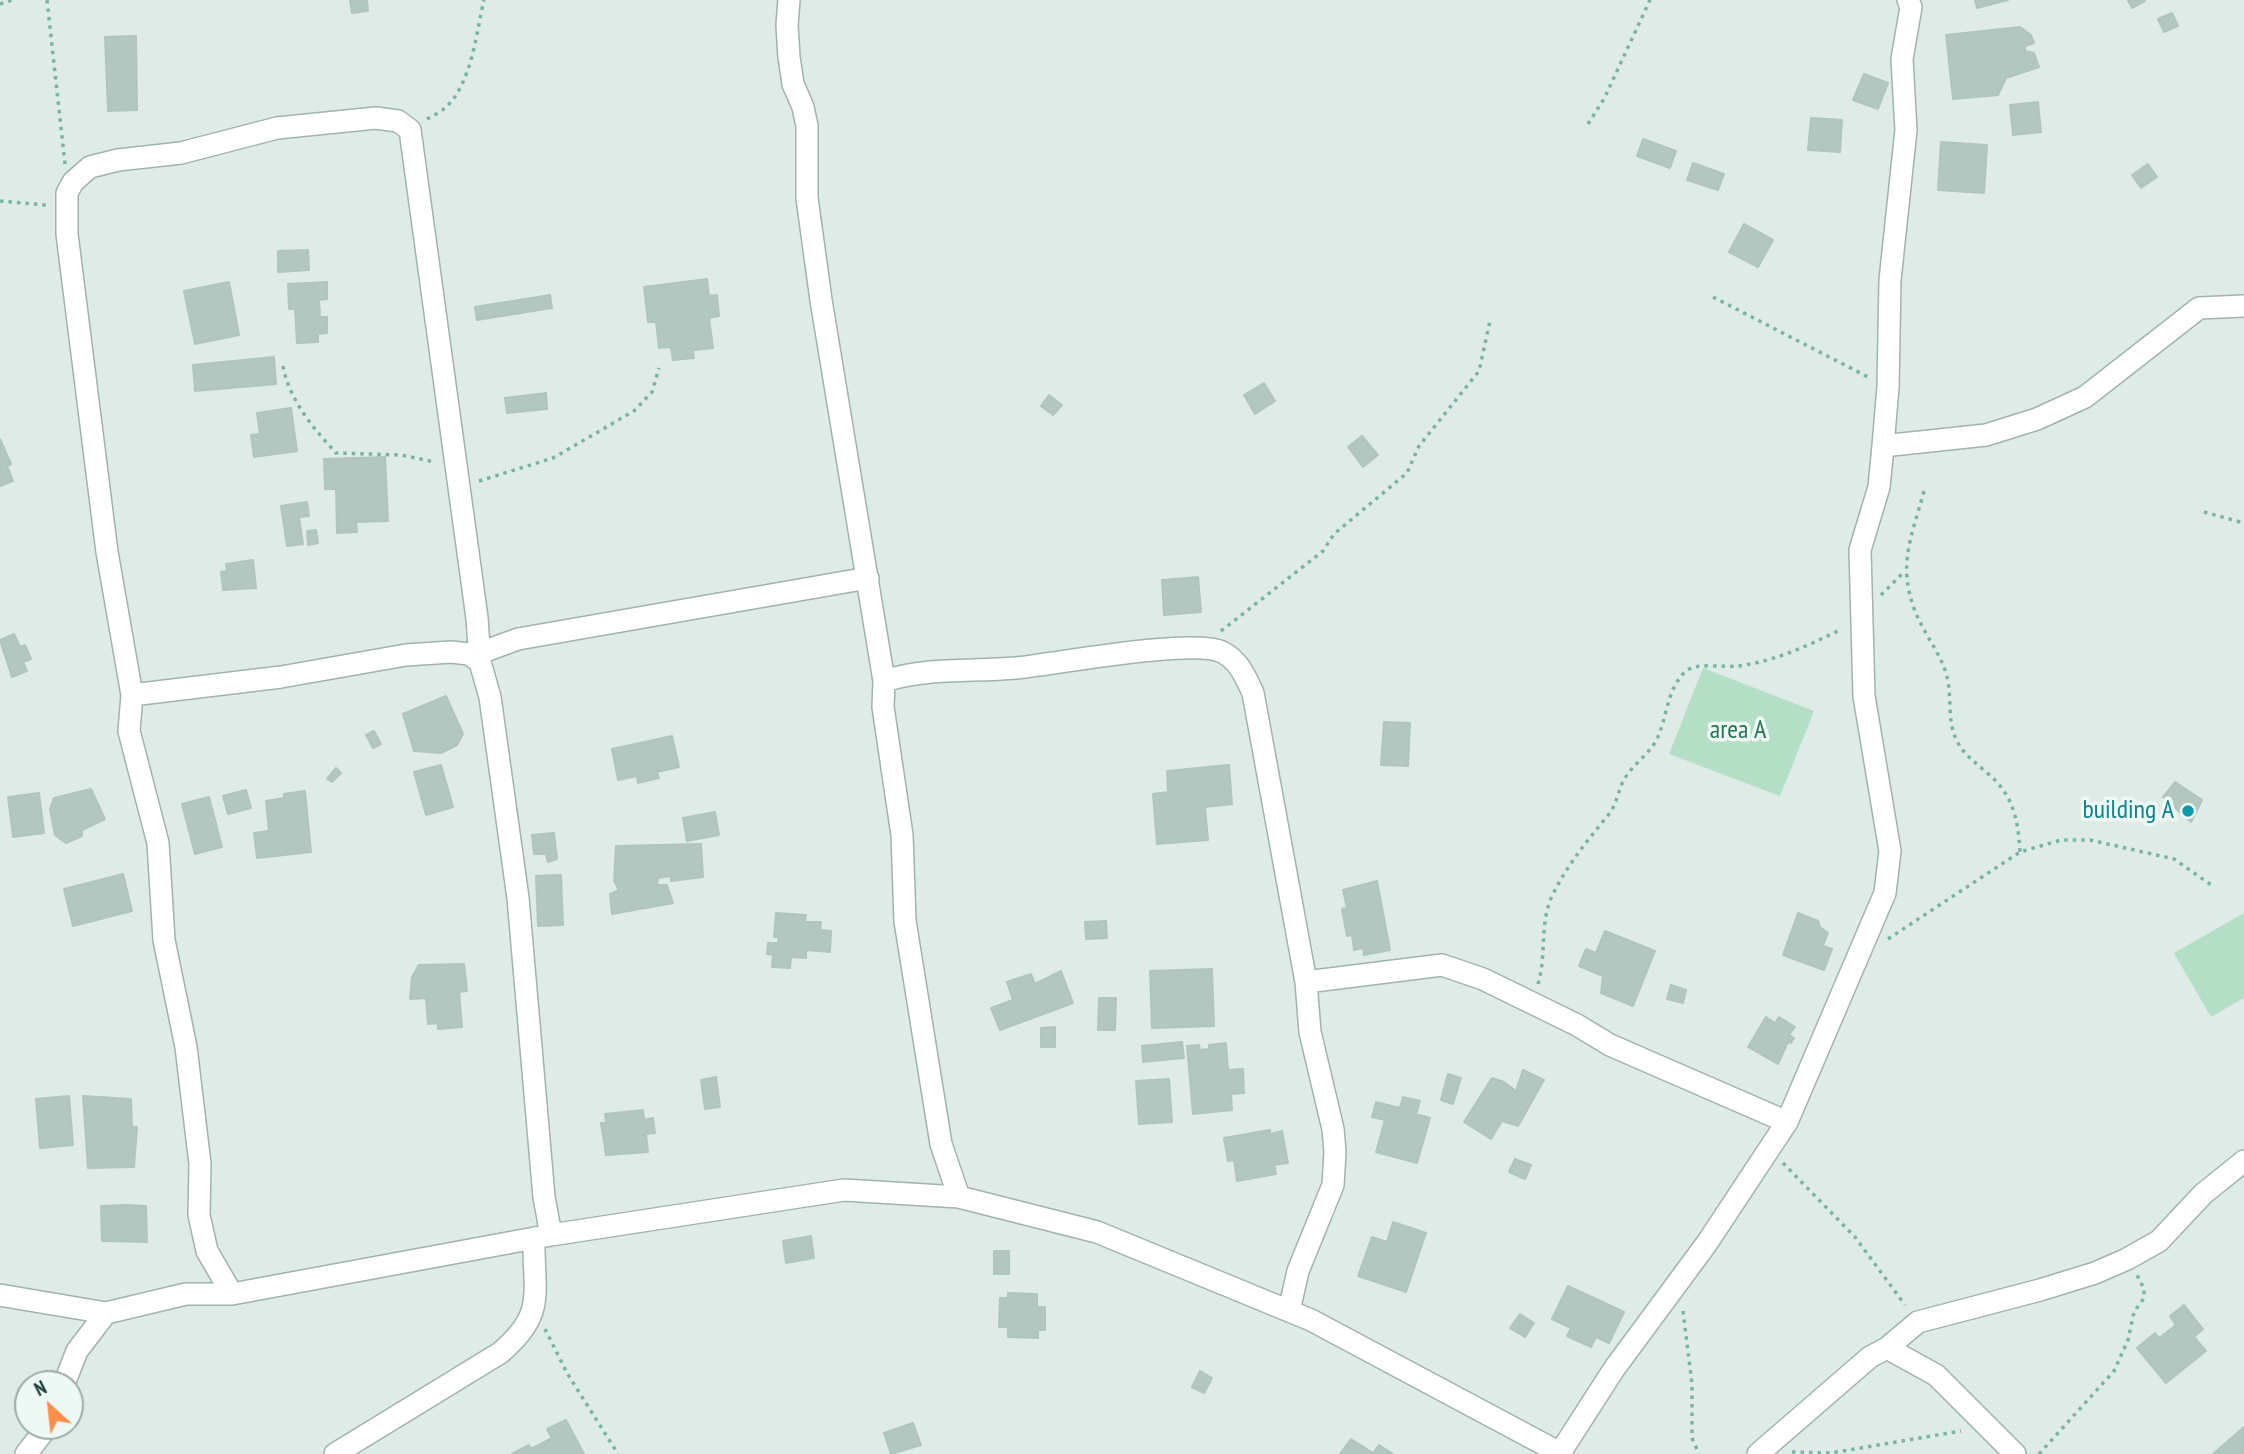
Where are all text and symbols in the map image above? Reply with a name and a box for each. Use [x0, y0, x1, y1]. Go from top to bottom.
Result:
park label: area A [1710, 715, 1766, 747]
place label: building A [2082, 795, 2174, 827]
marker: building A [2180, 803, 2196, 819]
north arrow [14, 1370, 84, 1440]
text: N [30, 1375, 50, 1401]

